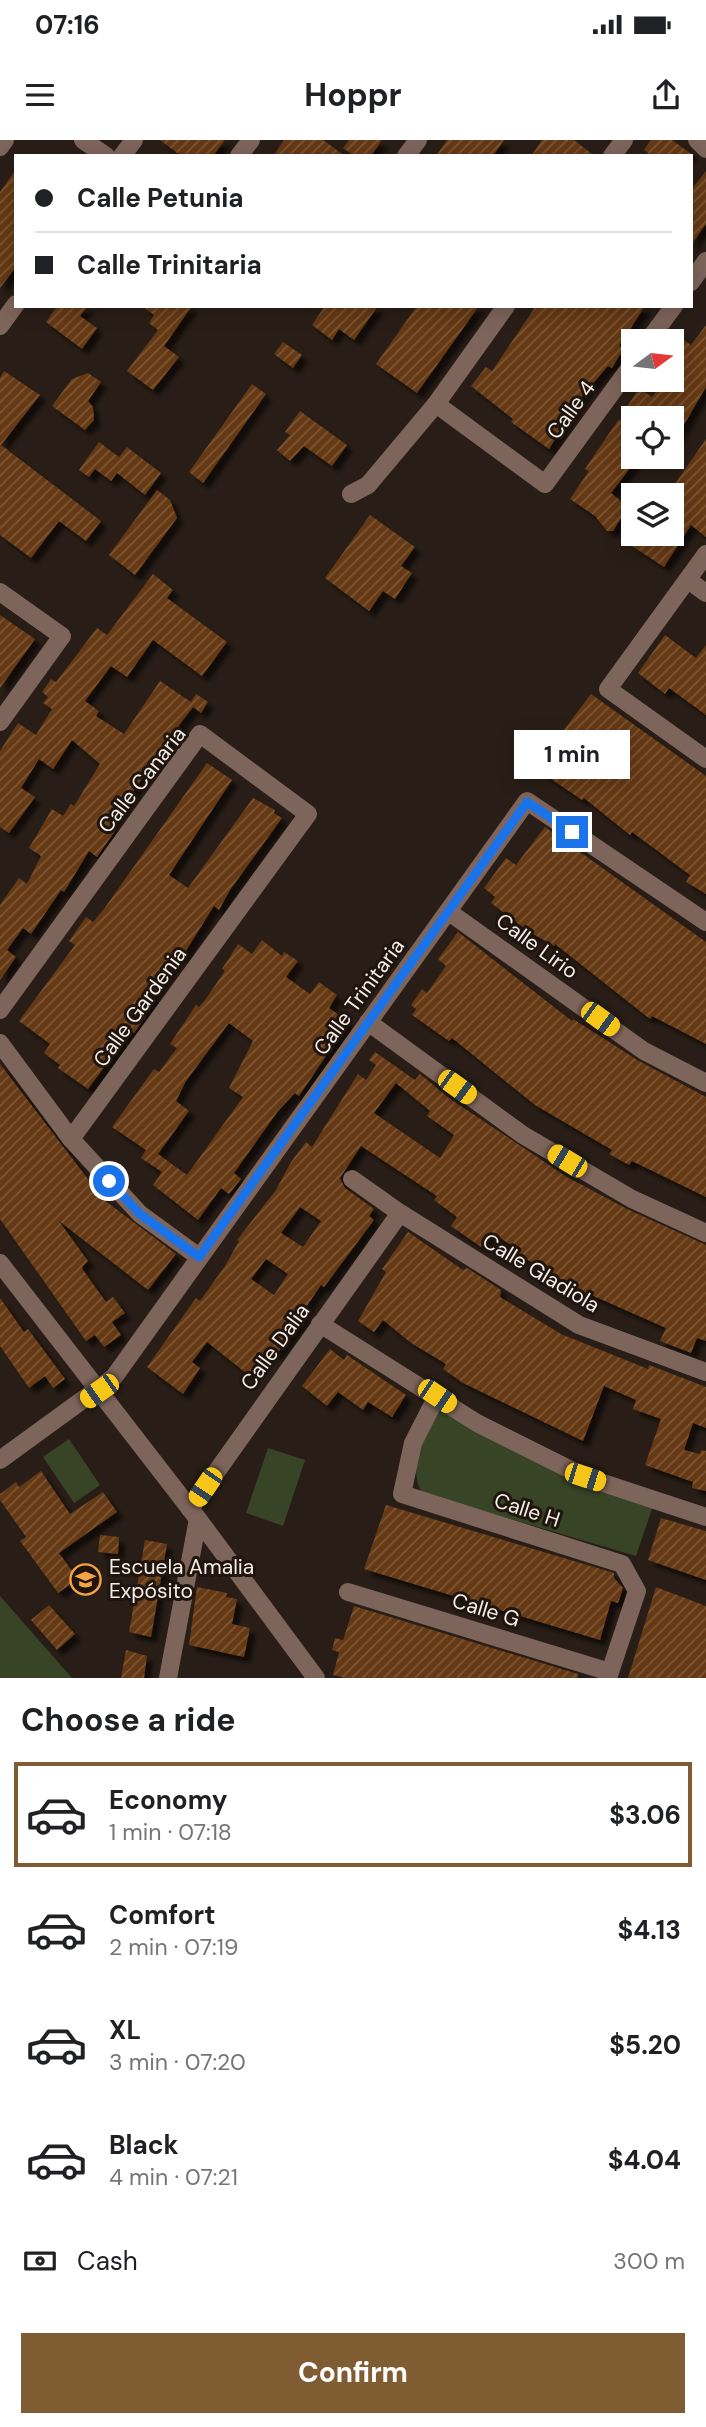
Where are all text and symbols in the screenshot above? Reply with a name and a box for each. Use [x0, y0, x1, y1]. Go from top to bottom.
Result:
text: 07:16 [35, 8, 100, 42]
text: Hoppr [304, 74, 402, 116]
icon: menu [21, 76, 59, 114]
icon: share [647, 76, 685, 114]
text: Calle Petunia [77, 181, 244, 215]
text: Calle Trinitaria [77, 248, 262, 282]
north arrow [621, 329, 684, 392]
map controls [621, 329, 684, 546]
street label: Calle 4 [540, 375, 602, 445]
button: locate [621, 406, 684, 469]
button: layers [621, 483, 684, 546]
street label: Calle Canaria [92, 721, 192, 839]
callout: 1 min [514, 730, 630, 780]
text: 1 min [544, 739, 600, 769]
route end [556, 816, 588, 848]
street label: Calle Lirio [490, 907, 584, 985]
street label: Calle Trinitaria [307, 933, 411, 1061]
street label: Calle Gardenia [87, 941, 193, 1073]
car [577, 998, 624, 1040]
car [434, 1066, 481, 1108]
car [544, 1141, 591, 1181]
route start [93, 1165, 125, 1197]
street label: Calle Gladiola [477, 1227, 605, 1319]
street label: Calle Dalia [234, 1298, 316, 1396]
car [76, 1370, 123, 1412]
car [414, 1376, 461, 1416]
car [562, 1461, 609, 1493]
car [185, 1464, 226, 1510]
street label: Calle H [490, 1486, 564, 1534]
place label: Escuela Amalia Expósito [109, 1553, 254, 1605]
school or university icon: Escuela Amalia Expósito [69, 1562, 103, 1596]
street label: Calle G [449, 1586, 523, 1634]
text: Choose a ride [21, 1699, 236, 1741]
icon: car [25, 1783, 88, 1846]
text: Economy [109, 1783, 227, 1817]
text: $3.06 [609, 1798, 681, 1832]
text: 1 min · 07:18 [109, 1817, 232, 1847]
icon: car [25, 1898, 88, 1961]
text: Comfort [109, 1898, 215, 1932]
text: $4.13 [618, 1913, 681, 1947]
text: 2 min · 07:19 [109, 1932, 238, 1962]
icon: car [25, 2013, 88, 2076]
text: XL [109, 2013, 141, 2047]
text: $5.20 [609, 2028, 681, 2062]
text: 3 min · 07:20 [109, 2047, 246, 2077]
icon: car [25, 2128, 88, 2191]
text: Black [109, 2128, 179, 2162]
text: $4.04 [608, 2143, 681, 2177]
text: 4 min · 07:21 [109, 2162, 238, 2192]
icon: cash [21, 2242, 59, 2280]
text: Cash [77, 2244, 138, 2278]
text: 300 m [613, 2246, 685, 2276]
button: Confirm [21, 2333, 685, 2413]

